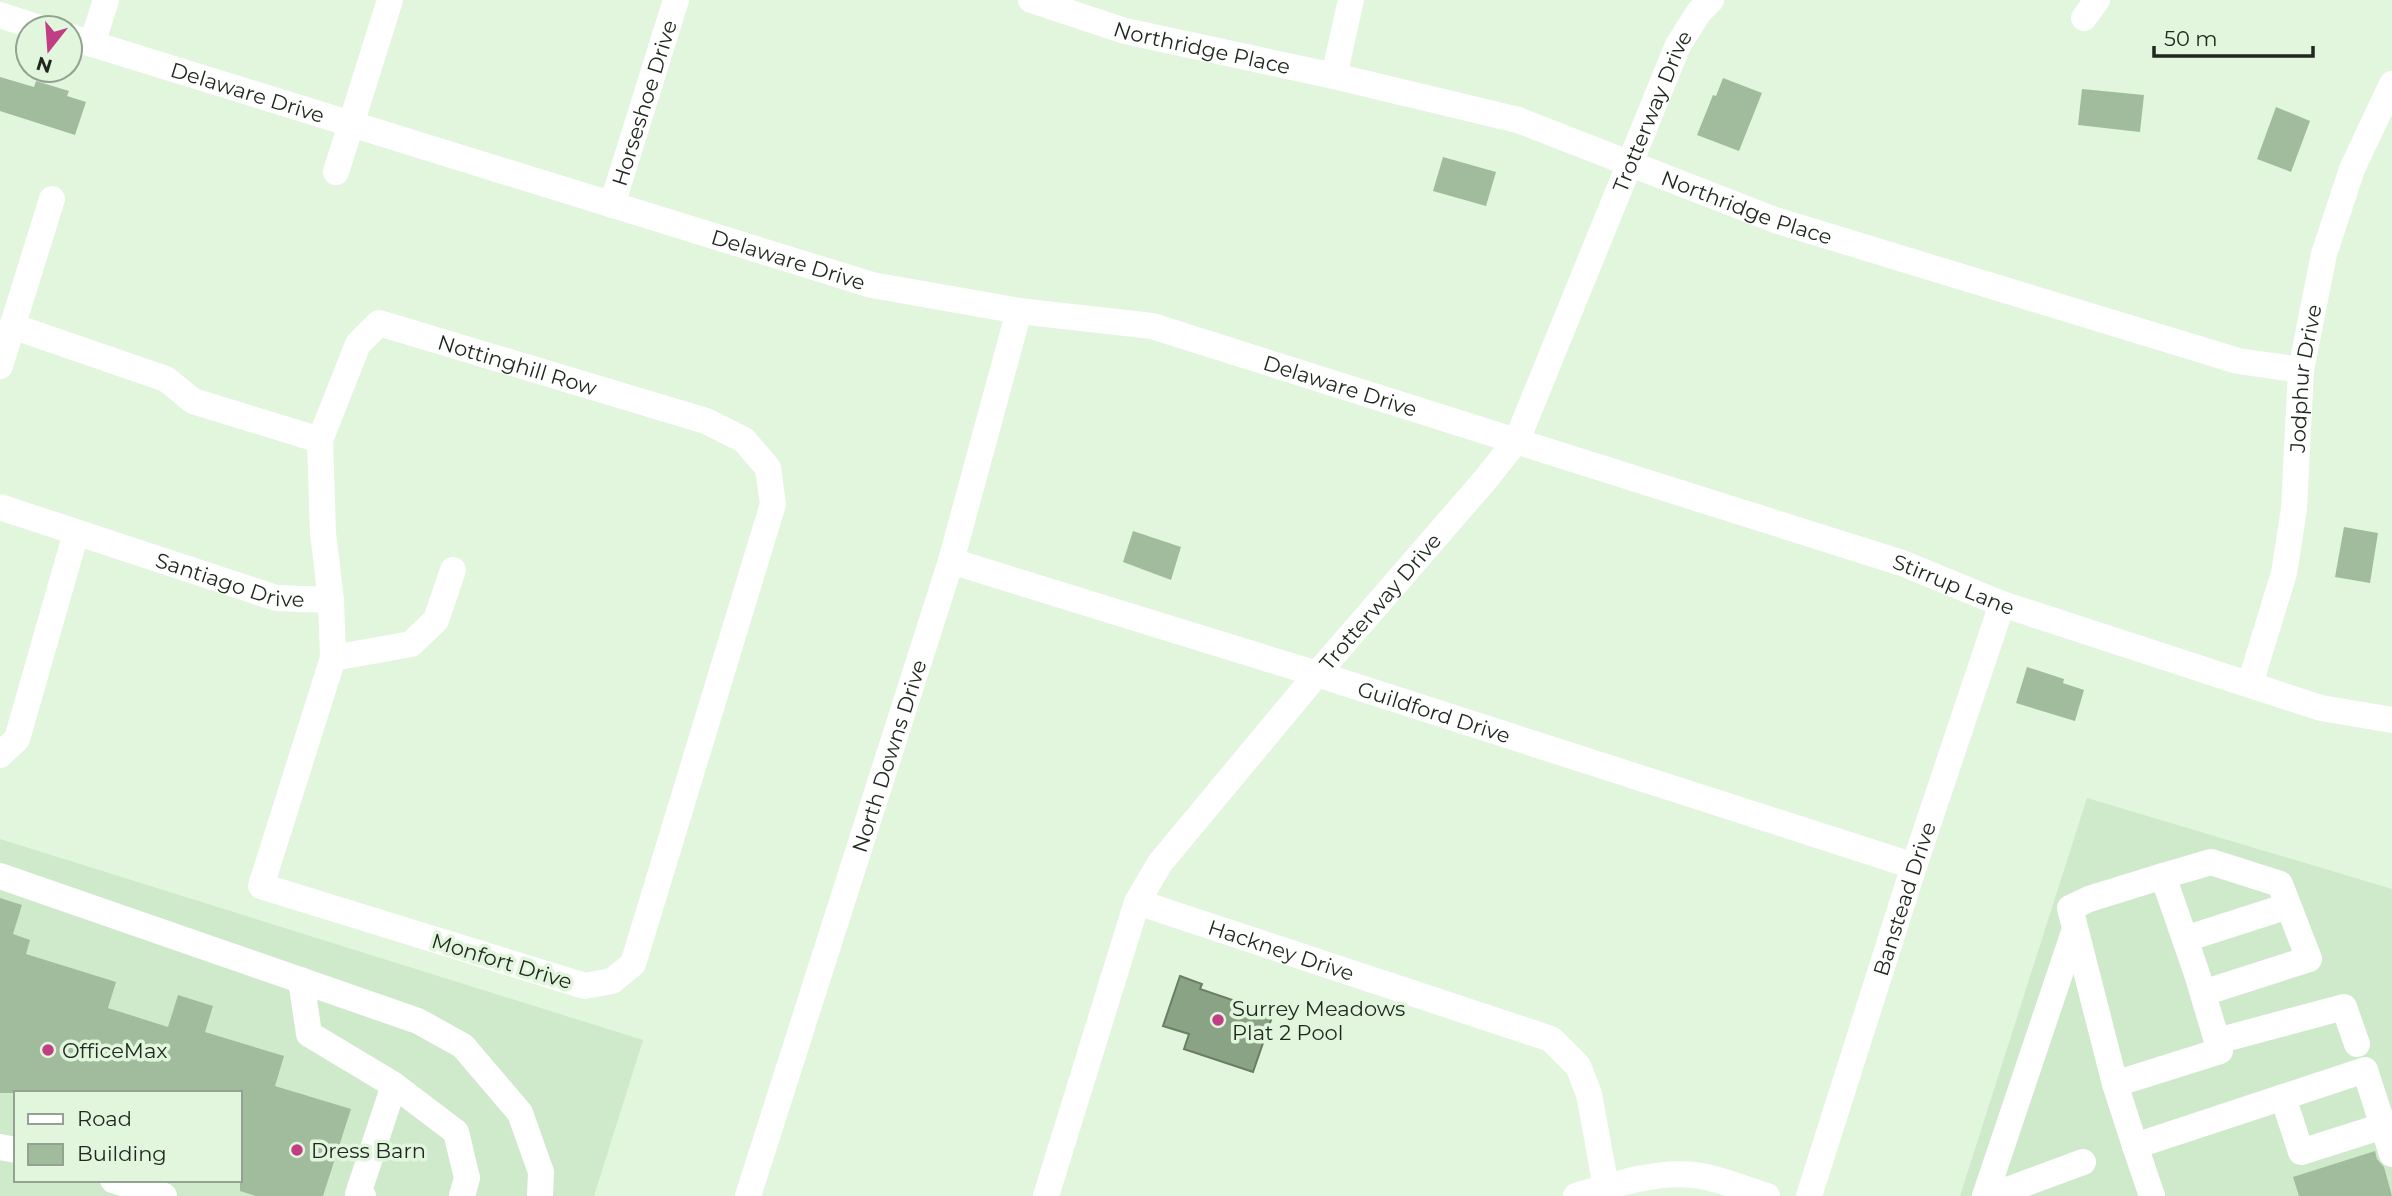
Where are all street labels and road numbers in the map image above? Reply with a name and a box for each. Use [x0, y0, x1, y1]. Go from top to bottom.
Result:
street label: Northridge Place [1111, 16, 1293, 79]
street label: Horseshoe Drive [606, 17, 682, 189]
street label: Trotterway Drive [1607, 25, 1697, 196]
street label: Delaware Drive [168, 56, 328, 127]
street label: Northridge Place [1658, 165, 1835, 249]
street label: Delaware Drive [708, 224, 868, 295]
street label: Jodphur Drive [2284, 302, 2326, 454]
street label: Nottinghill Row [435, 329, 600, 400]
street label: Delaware Drive [1260, 349, 1420, 421]
street label: Trotterway Drive [1314, 528, 1446, 675]
street label: Santiago Drive [153, 547, 305, 612]
street label: Stirrup Lane [1890, 548, 2018, 620]
street label: North Downs Drive [846, 656, 931, 855]
street label: Guildford Drive [1355, 675, 1514, 748]
street label: Banstead Drive [1867, 819, 1940, 979]
street label: Hackney Drive [1205, 914, 1358, 986]
street label: Monfort Drive [429, 928, 575, 994]

